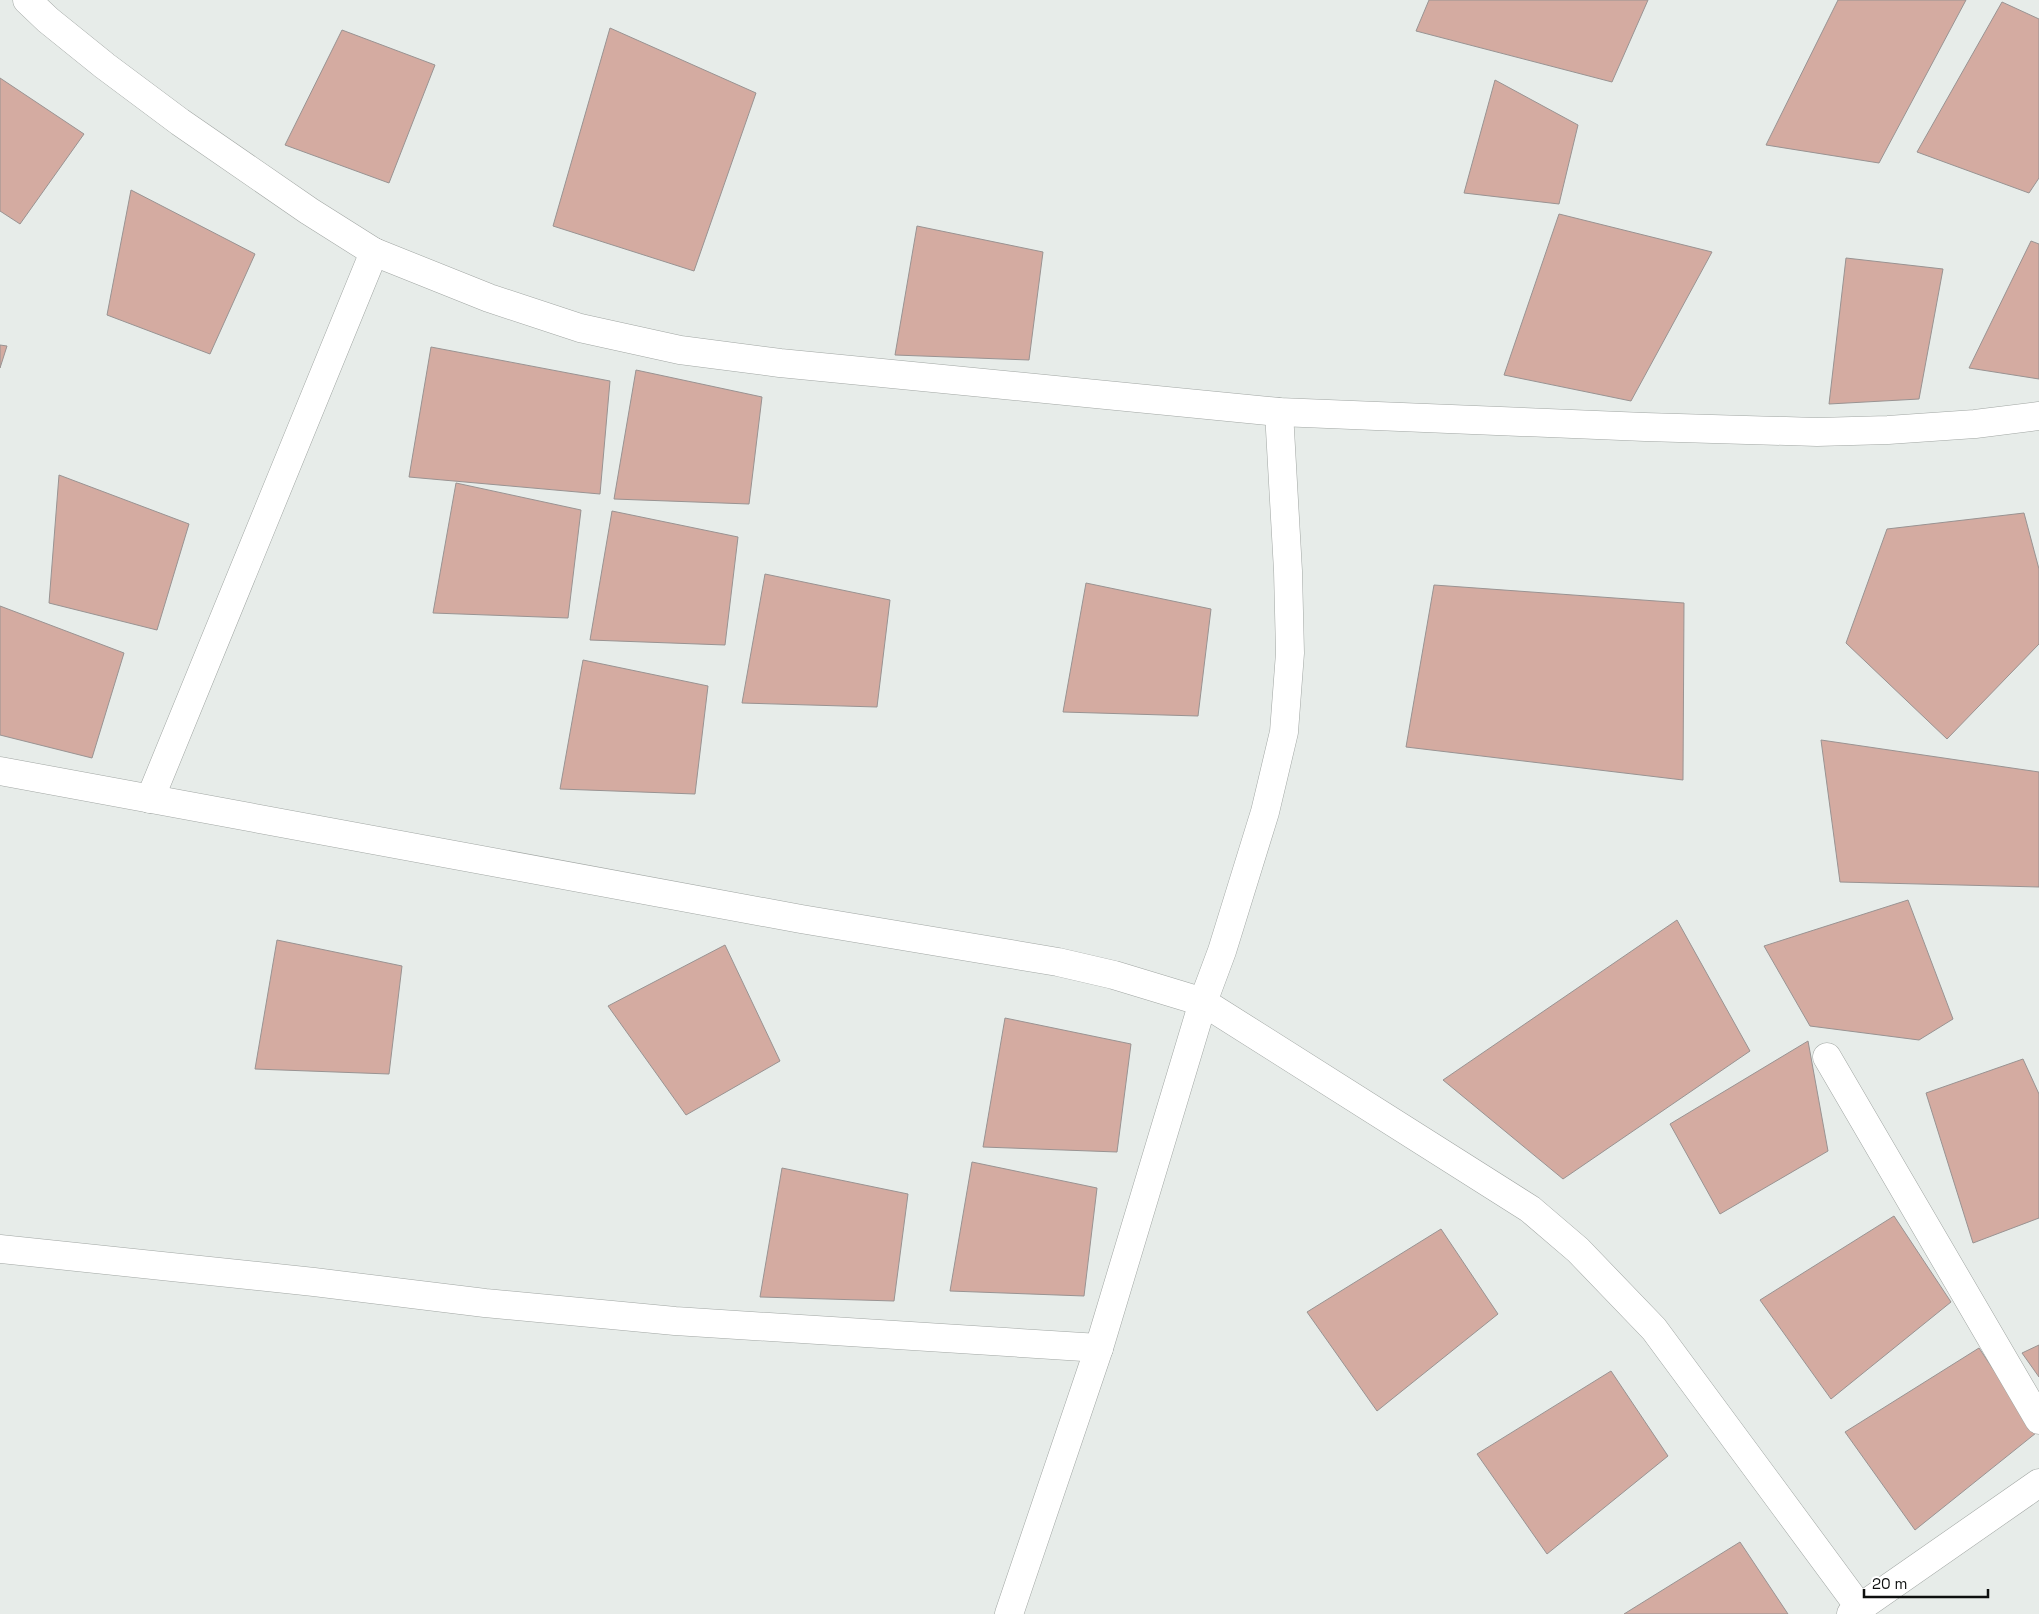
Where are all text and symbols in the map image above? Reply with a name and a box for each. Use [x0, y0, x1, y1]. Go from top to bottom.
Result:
scale bar [1864, 1566, 1988, 1598]
text: 20 m [1872, 1574, 1907, 1593]

